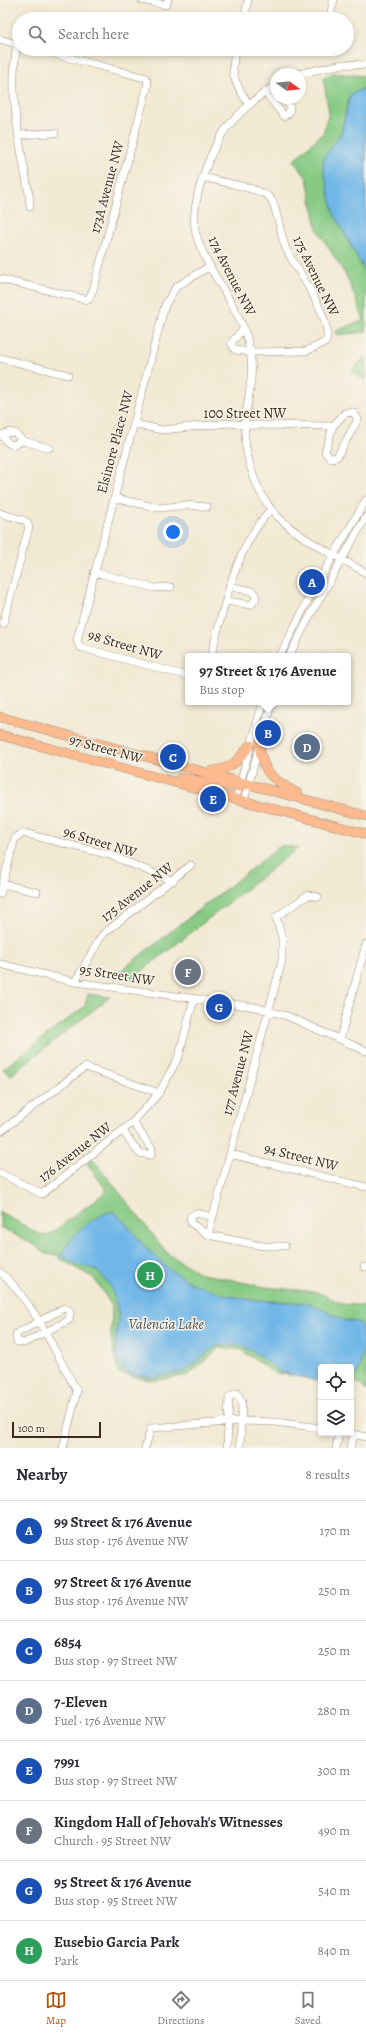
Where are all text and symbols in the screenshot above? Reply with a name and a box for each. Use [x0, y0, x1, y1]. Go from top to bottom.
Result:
search box [12, 12, 354, 56]
icon: search [26, 23, 48, 45]
text: Search here [58, 24, 129, 44]
north arrow [270, 68, 306, 104]
street label: 173A Avenue NW [86, 138, 129, 235]
street label: 174 Avenue NW [204, 233, 261, 320]
street label: 175 Avenue NW [288, 233, 344, 320]
street label: Elsinore Place NW [92, 388, 138, 496]
street label: 100 Street NW [204, 404, 287, 423]
your location [163, 522, 183, 542]
pin: A [299, 567, 325, 597]
street label: 98 Street NW [86, 625, 165, 665]
popup [185, 653, 351, 705]
text: 97 Street & 176 Avenue [199, 661, 337, 681]
text: Bus stop [199, 681, 245, 698]
pin: B [255, 718, 281, 748]
street label: 97 Street NW [67, 730, 146, 768]
pin: D [294, 732, 320, 762]
pin: C [160, 742, 186, 772]
pin: E [200, 784, 226, 814]
street label: 96 Street NW [61, 822, 140, 862]
street label: 175 Avenue NW [97, 857, 178, 926]
pin: F [175, 957, 201, 987]
street label: 95 Street NW [78, 960, 157, 990]
pin: G [206, 992, 232, 1022]
street label: 177 Avenue NW [218, 1028, 259, 1117]
street label: 176 Avenue NW [35, 1117, 116, 1186]
street label: 94 Street NW [262, 1139, 341, 1176]
pin: H [137, 1260, 163, 1290]
water label: Valencia Lake [128, 1314, 204, 1334]
map controls [318, 1364, 354, 1436]
button: locate [318, 1364, 354, 1400]
button: layers [318, 1400, 354, 1436]
scale bar [12, 1420, 101, 1439]
text: 100 m [18, 1421, 45, 1436]
text: Nearby [16, 1463, 67, 1486]
text: 8 results [306, 1466, 350, 1483]
text: 99 Street & 176 Avenue [54, 1512, 192, 1532]
text: A [25, 1522, 33, 1539]
text: 170 m [320, 1522, 350, 1539]
text: Bus stop · 176 Avenue NW [54, 1532, 188, 1549]
text: 97 Street & 176 Avenue [54, 1572, 192, 1592]
text: B [25, 1582, 33, 1599]
text: 250 m [318, 1582, 350, 1599]
text: Bus stop · 176 Avenue NW [54, 1592, 188, 1609]
text: 6854 [54, 1632, 82, 1652]
text: C [25, 1642, 33, 1659]
text: 250 m [318, 1642, 350, 1659]
text: Bus stop · 97 Street NW [54, 1652, 177, 1669]
text: 7-Eleven [54, 1692, 107, 1712]
text: D [24, 1702, 34, 1719]
text: 280 m [317, 1702, 350, 1719]
text: Fuel · 176 Avenue NW [54, 1712, 166, 1729]
text: 7991 [54, 1752, 80, 1772]
text: E [25, 1762, 33, 1779]
text: 300 m [317, 1762, 350, 1779]
text: Bus stop · 97 Street NW [54, 1772, 177, 1789]
text: Kingdom Hall of Jehovah's Witnesses [54, 1812, 283, 1832]
text: F [26, 1822, 32, 1839]
text: 490 m [318, 1822, 350, 1839]
text: Church · 95 Street NW [54, 1832, 171, 1849]
text: 95 Street & 176 Avenue [54, 1872, 192, 1892]
text: G [25, 1882, 33, 1899]
text: 540 m [318, 1882, 350, 1899]
text: Bus stop · 95 Street NW [54, 1892, 177, 1909]
text: Eusebio Garcia Park [54, 1932, 179, 1952]
text: H [24, 1942, 34, 1959]
text: 840 m [317, 1942, 350, 1959]
text: Park [54, 1952, 78, 1969]
tab: Map [45, 1989, 67, 2028]
tab: Directions [157, 1989, 205, 2028]
tab: Saved [295, 1989, 321, 2028]

